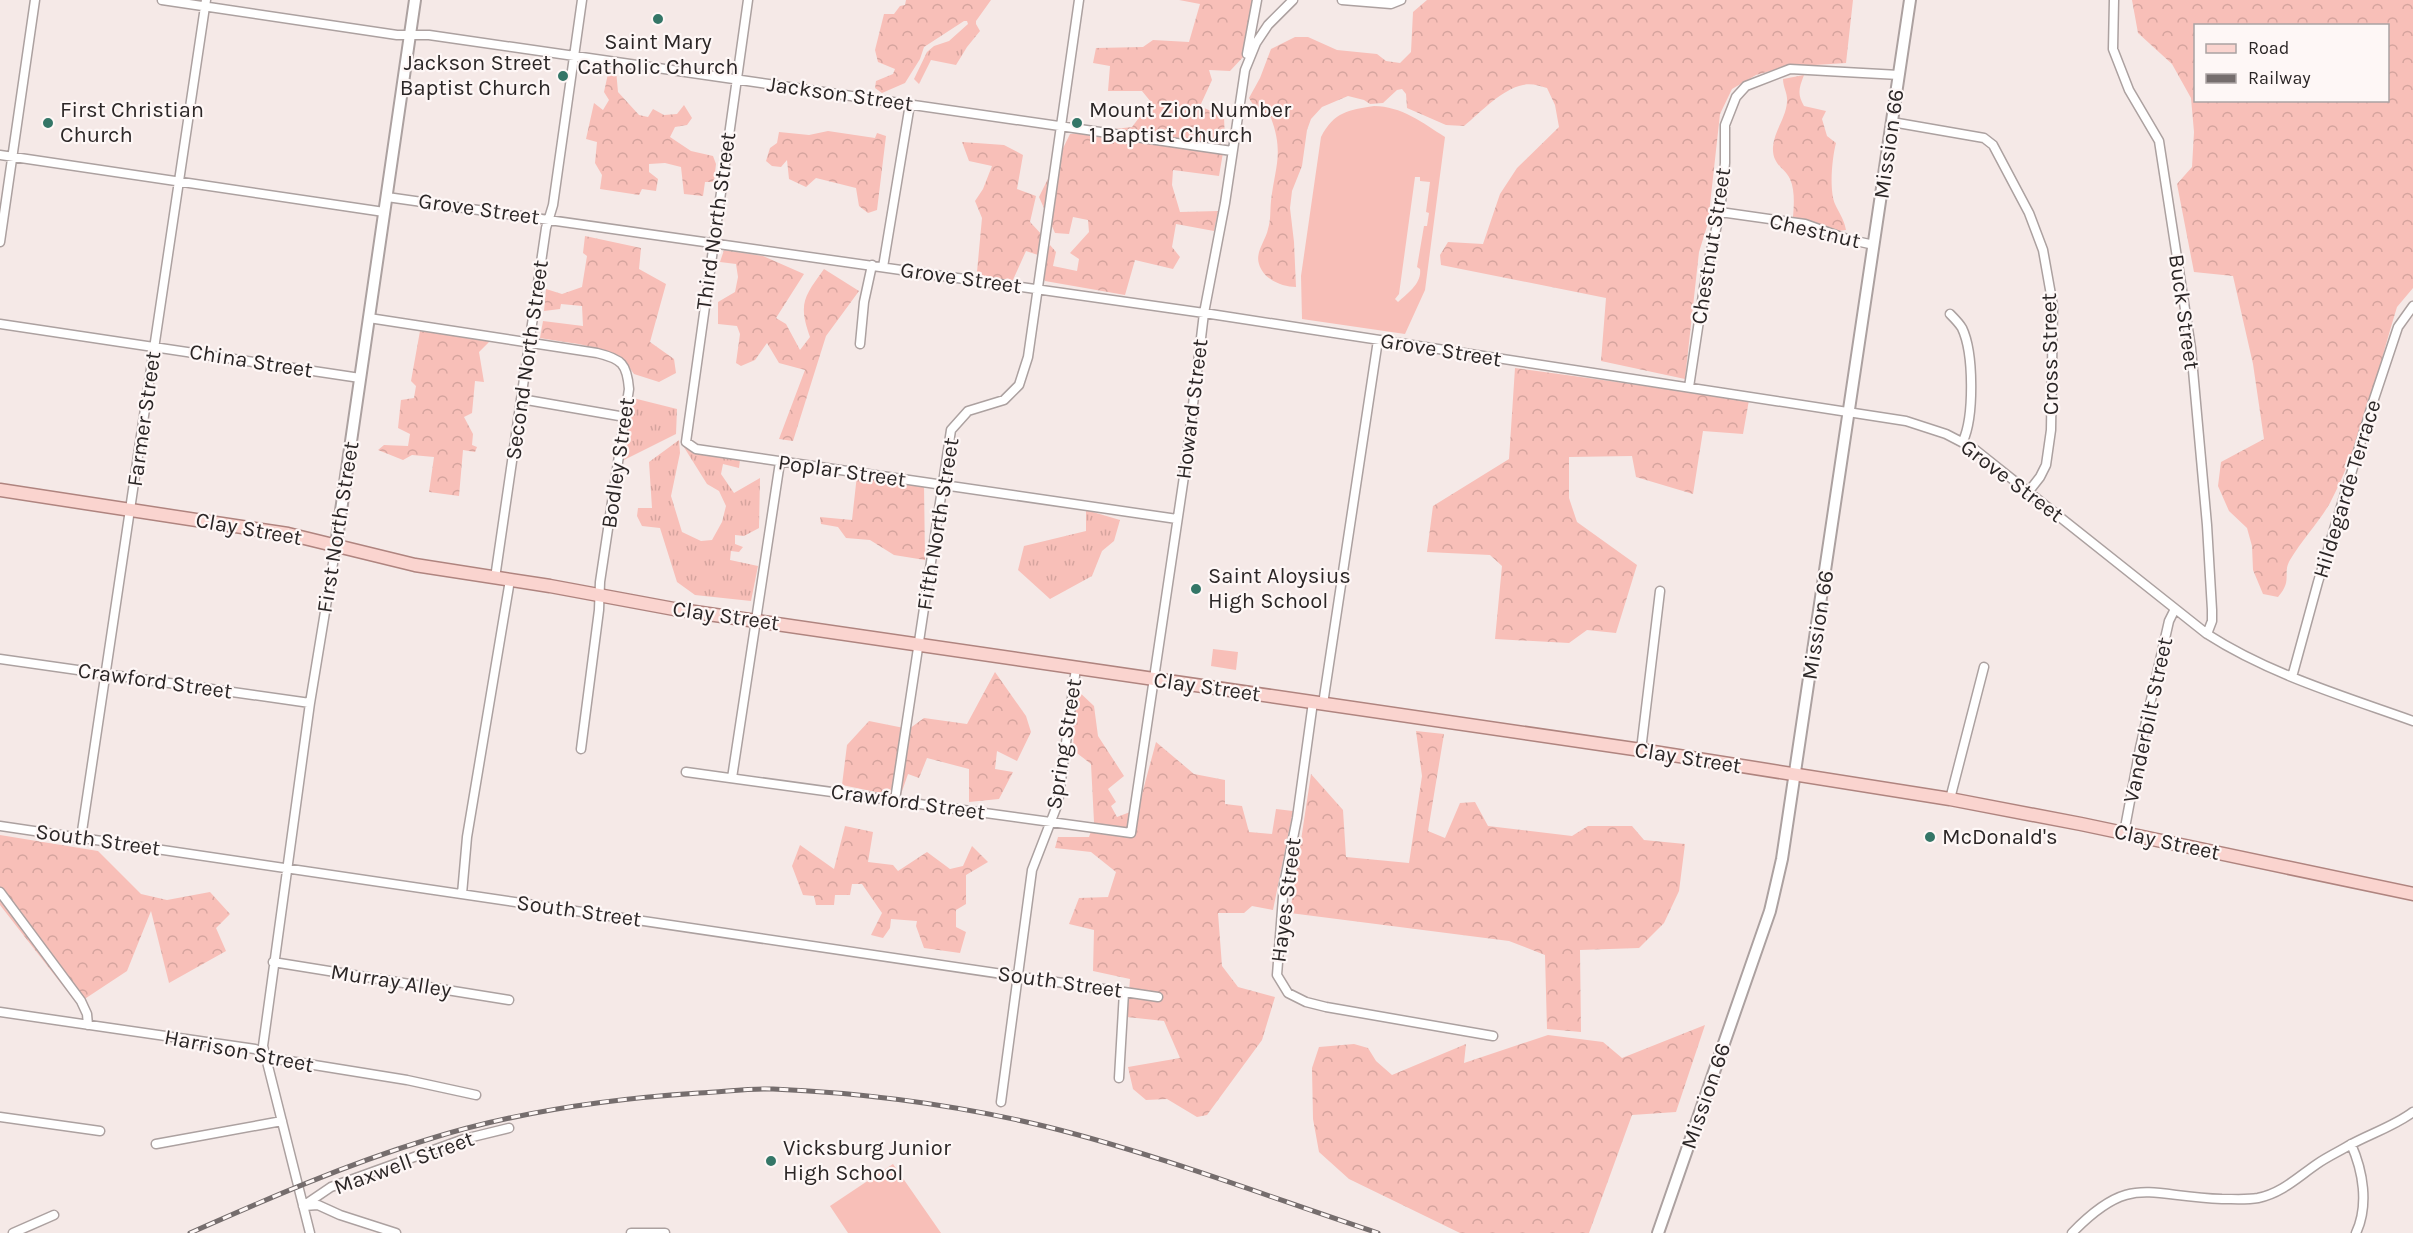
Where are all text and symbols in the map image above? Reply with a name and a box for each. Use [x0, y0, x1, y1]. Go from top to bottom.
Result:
marker: Saint Mary Catholic Church [651, 12, 665, 26]
legend [2194, 24, 2389, 102]
place label: Saint Mary Catholic Church [577, 29, 739, 80]
text: Road [2248, 37, 2289, 59]
place label: Jackson Street Baptist Church [400, 50, 551, 101]
text: Railway [2248, 67, 2311, 89]
marker: Jackson Street Baptist Church [556, 69, 570, 83]
street label: Jackson Street [765, 71, 915, 117]
street label: Mission 66 [1868, 87, 1910, 201]
place label: First Christian Church [60, 97, 204, 148]
place label: Mount Zion Number 1 Baptist Church [1089, 97, 1291, 148]
marker: First Christian Church [41, 116, 55, 130]
marker: Mount Zion Number 1 Baptist Church [1070, 116, 1084, 130]
street label: Third North Street [691, 130, 741, 312]
street label: Chestnut Street [1686, 166, 1736, 326]
street label: Grove Street [417, 188, 541, 230]
street label: Chestnut [1767, 208, 1863, 254]
street label: Buck Street [2163, 253, 2205, 371]
street label: Grove Street [899, 257, 1023, 299]
street label: Second North Street [500, 258, 554, 462]
street label: Cross Street [2036, 293, 2064, 415]
street label: Grove Street [1379, 328, 1503, 372]
street label: Howard Street [1170, 337, 1214, 481]
street label: China Street [188, 338, 314, 384]
street label: Farmer Street [122, 350, 166, 488]
street label: Bodley Street [596, 396, 640, 530]
street label: Hildegarde Terrace [2308, 397, 2386, 581]
street label: Grove Street [1955, 434, 2069, 528]
street label: Fifth North Street [912, 436, 964, 612]
street label: First North Street [312, 439, 364, 615]
street label: Poplar Street [776, 449, 908, 493]
street label: Clay Street [194, 507, 304, 551]
place label: Saint Aloysius High School [1208, 563, 1351, 614]
street label: Mission 66 [1797, 568, 1839, 682]
marker: Saint Aloysius High School [1189, 582, 1203, 596]
street label: Clay Street [671, 596, 781, 636]
street label: Vanderbilt Street [2118, 635, 2178, 805]
street label: Crawford Street [76, 657, 234, 705]
street label: Clay Street [1152, 667, 1262, 707]
street label: Spring Street [1041, 677, 1087, 811]
street label: Clay Street [1633, 737, 1743, 779]
street label: Crawford Street [829, 778, 987, 826]
street label: South Street [34, 818, 162, 862]
street label: Clay Street [2112, 818, 2222, 866]
place label: McDonald's [1942, 824, 2058, 850]
marker: McDonald's [1923, 830, 1937, 844]
street label: Hayes Street [1265, 836, 1307, 964]
street label: South Street [515, 889, 643, 933]
street label: Murray Alley [329, 959, 453, 1003]
street label: South Street [996, 960, 1124, 1004]
street label: Harrison Street [162, 1024, 316, 1078]
street label: Mission 66 [1676, 1039, 1736, 1153]
street label: Maxwell Street [330, 1126, 478, 1200]
place label: Vicksburg Junior High School [783, 1135, 951, 1186]
marker: Vicksburg Junior High School [764, 1154, 778, 1168]

